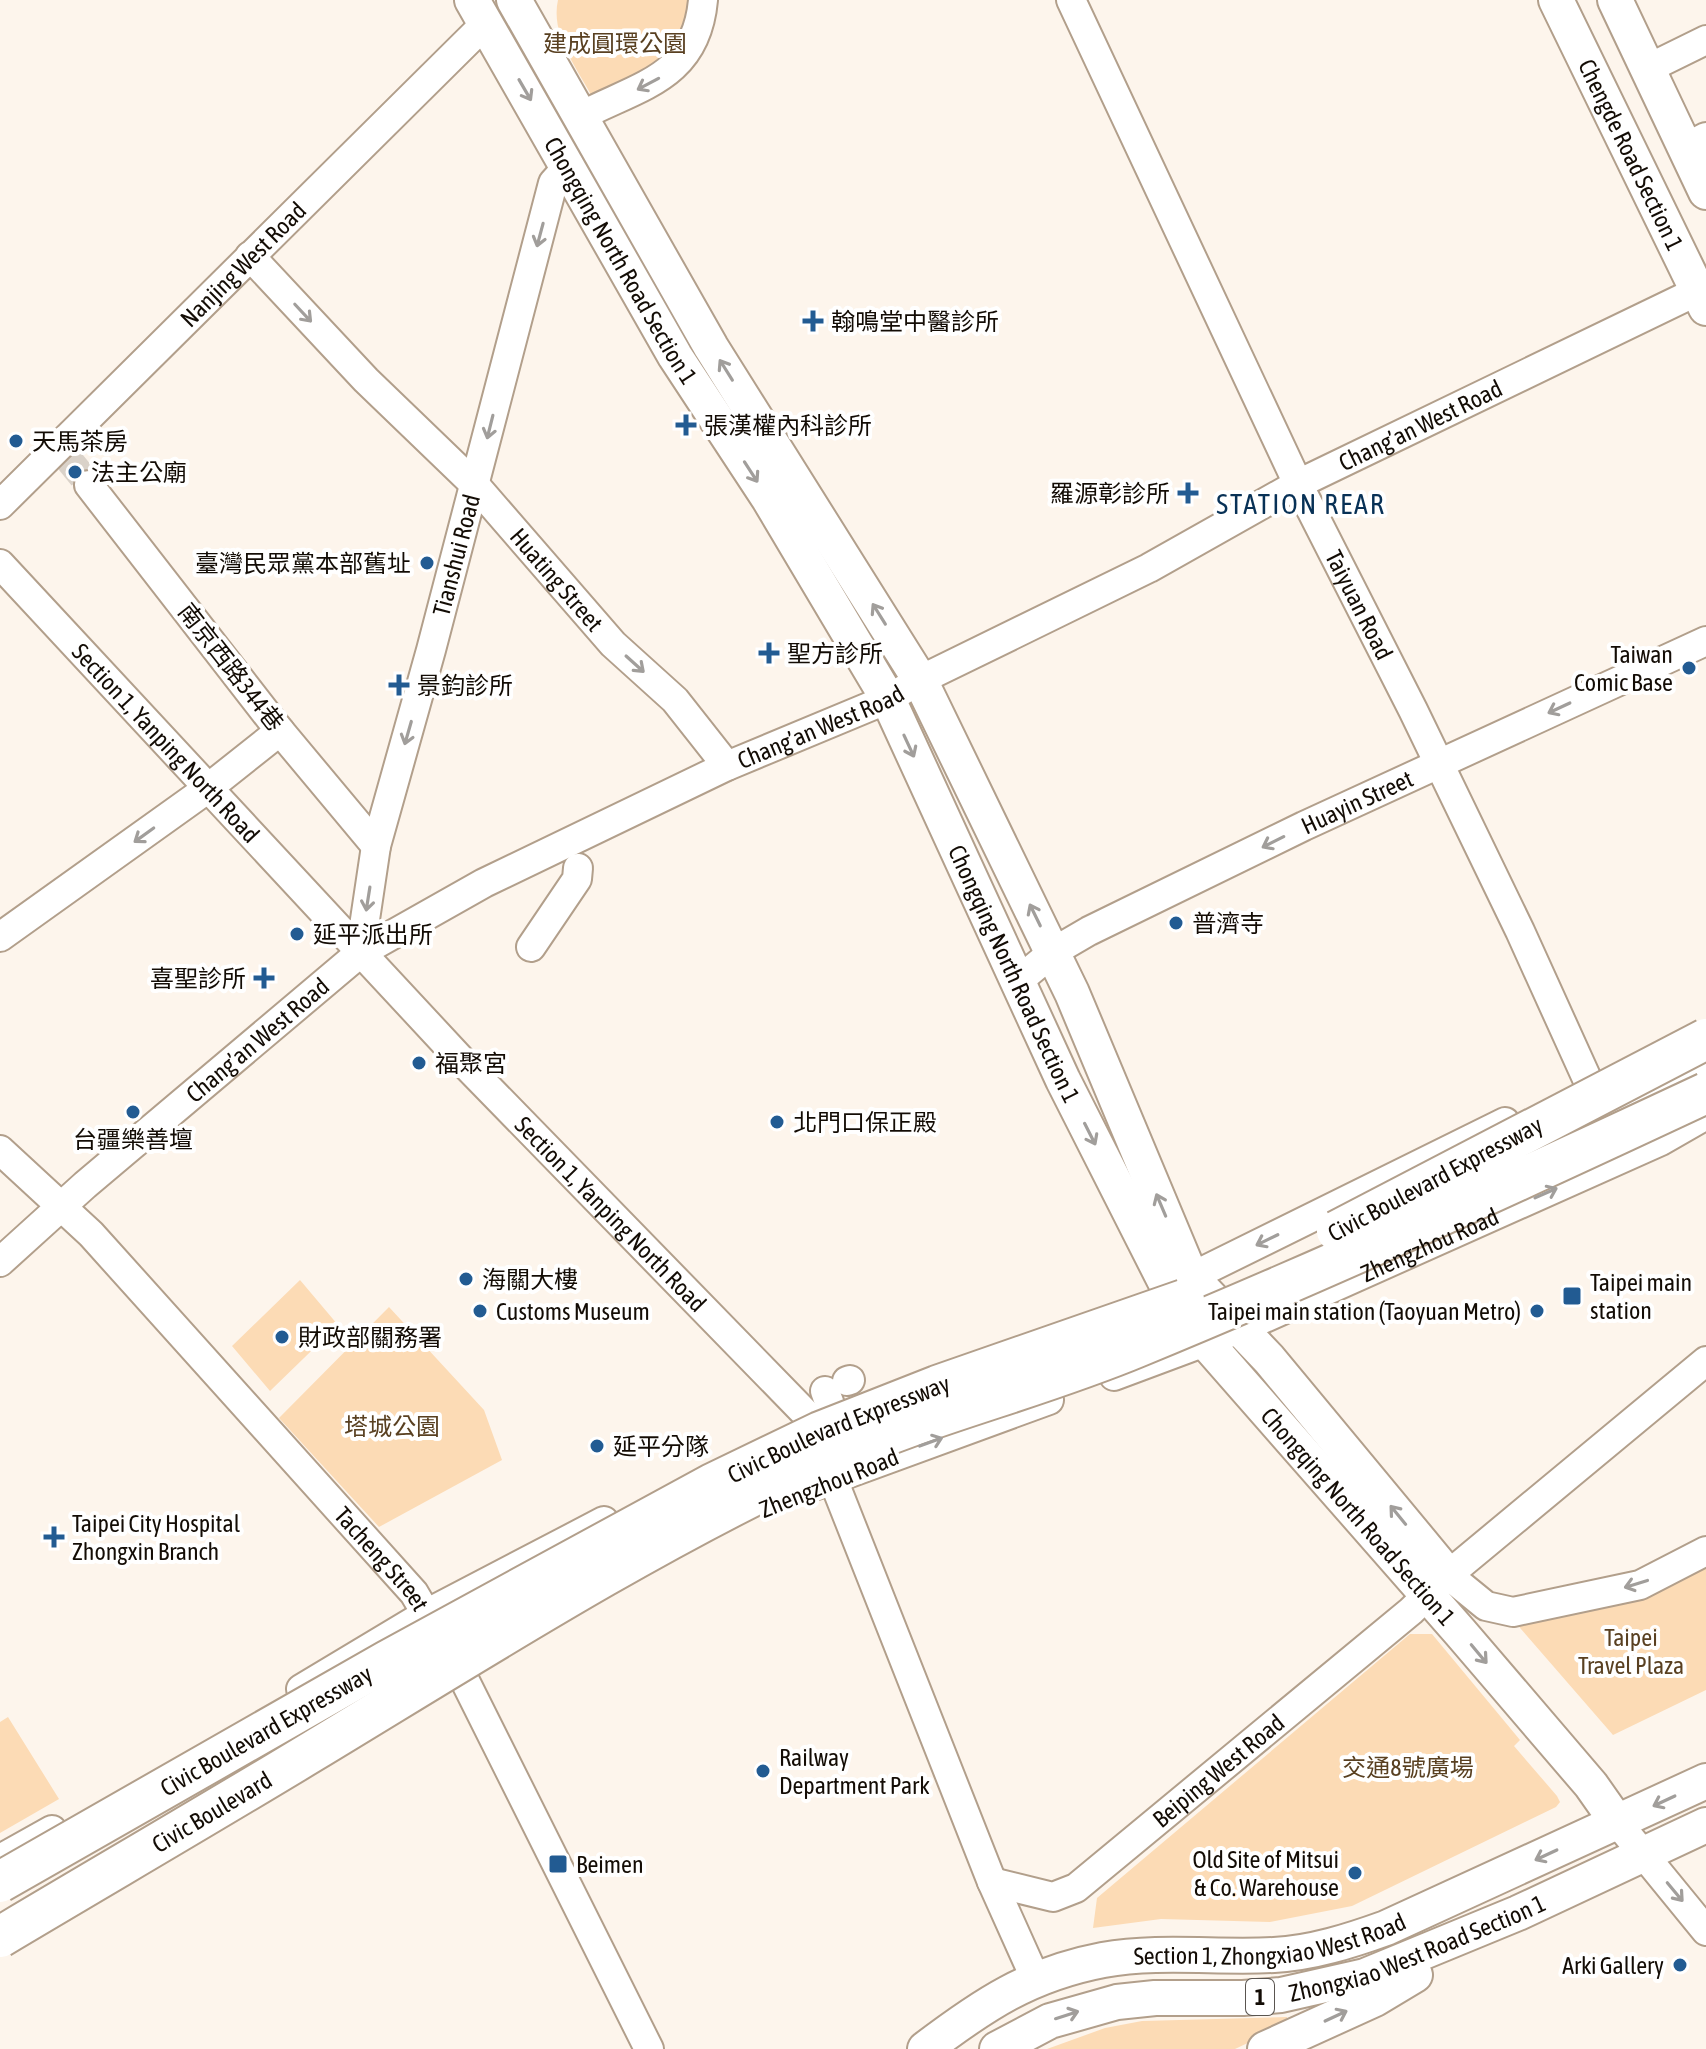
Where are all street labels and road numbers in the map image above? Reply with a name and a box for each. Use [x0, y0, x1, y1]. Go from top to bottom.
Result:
street label: Chengde Road Section 1 [1573, 55, 1689, 255]
street label: Chongqing North Road Section 1 [539, 132, 703, 389]
street label: Nanjing West Road [175, 196, 311, 332]
street label: Chang’an West Road [1334, 374, 1506, 476]
street label: Tianshui Road [427, 491, 485, 619]
street label: Huating Street [505, 522, 609, 636]
street label: Taiyuan Road [1320, 546, 1398, 664]
street label: 南京西路344巷 [173, 598, 289, 736]
street label: Section 1, Yanping North Road [67, 638, 265, 848]
street label: Chang’an West Road [733, 679, 909, 774]
street label: Huayin Street [1297, 764, 1417, 839]
street label: Chongqing North Road Section 1 [943, 841, 1086, 1107]
street label: Chang’an West Road [181, 972, 334, 1107]
street label: Section 1, Yanping North Road [510, 1111, 712, 1317]
street label: Civic Boulevard Expressway [1323, 1111, 1547, 1247]
street label: Zhengzhou Road [1357, 1202, 1502, 1287]
street label: Civic Boulevard Expressway [723, 1369, 953, 1488]
street label: Chongqing North Road Section 1 [1256, 1402, 1461, 1631]
street label: Zhengzhou Road [756, 1443, 902, 1523]
street label: Tacheng Street [329, 1501, 435, 1615]
street label: Civic Boulevard Expressway [155, 1659, 376, 1801]
street label: Beiping West Road [1147, 1708, 1289, 1833]
street label: Civic Boulevard [147, 1766, 276, 1858]
street label: Zhongxiao West Road Section 1 [1286, 1889, 1549, 2006]
street label: Section 1, Zhongxiao West Road [1133, 1907, 1410, 1970]
road number: 1 [1246, 1979, 1274, 2015]

